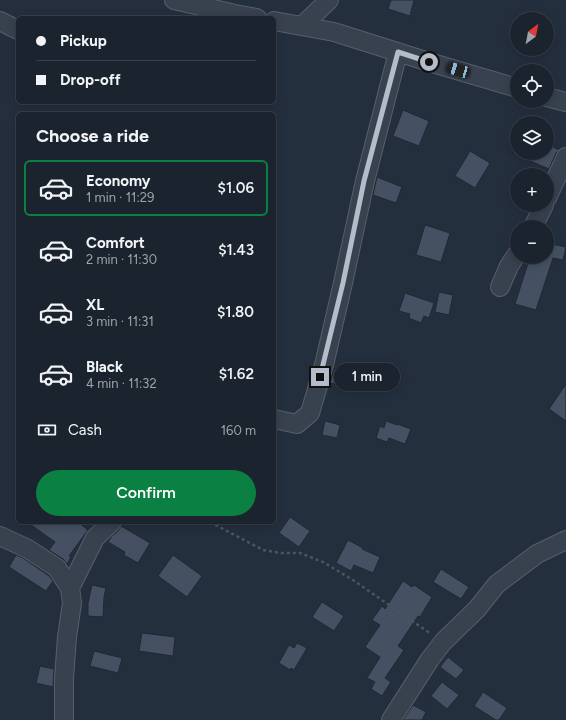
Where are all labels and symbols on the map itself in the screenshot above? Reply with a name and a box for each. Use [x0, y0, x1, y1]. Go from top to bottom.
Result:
north arrow [510, 12, 554, 56]
route start [420, 53, 438, 71]
car [445, 61, 471, 79]
callout: 1 min [334, 363, 400, 391]
route end [311, 368, 329, 386]

